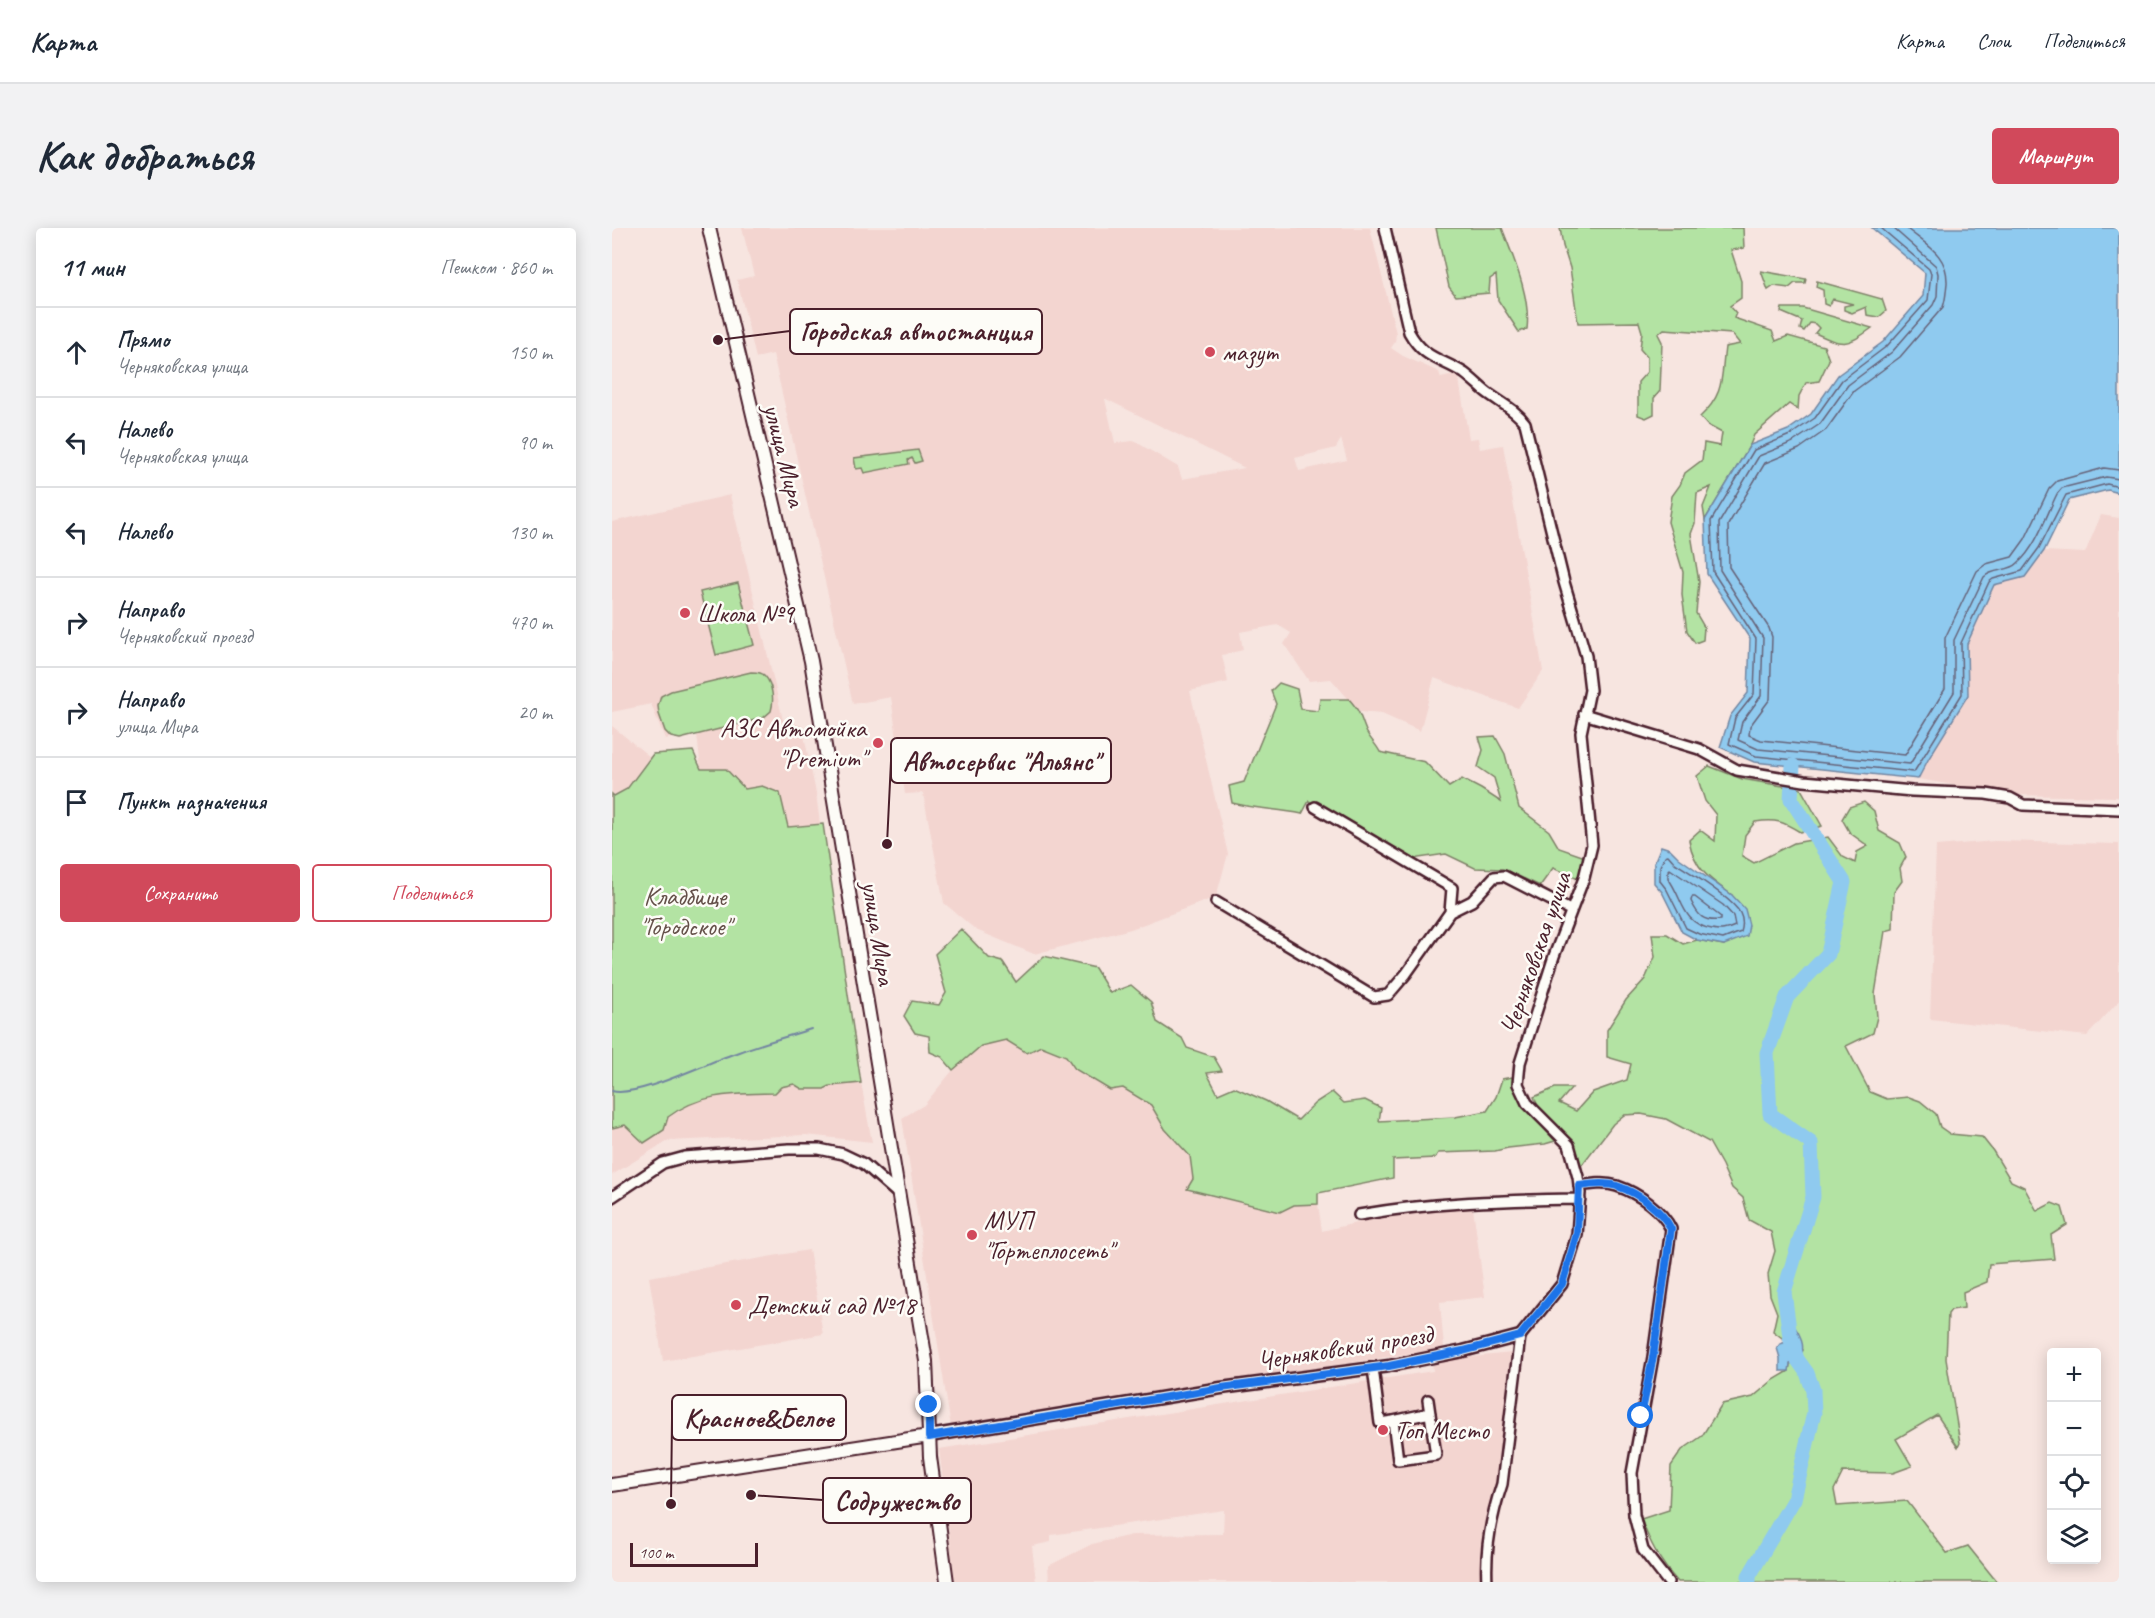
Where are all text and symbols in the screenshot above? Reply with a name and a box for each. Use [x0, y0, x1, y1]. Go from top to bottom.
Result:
text: Карта [30, 24, 97, 59]
text: Карта [1896, 28, 1944, 54]
text: Слои [1977, 28, 2011, 54]
text: Поделиться [2044, 28, 2125, 54]
button: Маршрут [1992, 128, 2119, 184]
text: Как добраться [36, 130, 253, 183]
text: 11 мин [60, 251, 125, 284]
text: Пешком · 860 m [440, 255, 552, 280]
callout: Городская автостанция [790, 309, 1042, 354]
text: Городская автостанция [800, 314, 1033, 348]
text: Прямо [117, 326, 169, 354]
icon: ahead [60, 336, 93, 369]
place label: мазут [1222, 336, 1280, 369]
text: 150 m [509, 340, 552, 365]
marker: мазут [1203, 345, 1217, 359]
text: Черняковская улица [117, 354, 247, 379]
street label: улица Мира [755, 398, 814, 511]
text: Налево [117, 416, 173, 444]
icon: left [60, 426, 93, 459]
text: 90 m [518, 430, 552, 455]
text: Черняковская улица [117, 444, 247, 469]
icon: left [60, 516, 93, 549]
text: Налево [117, 518, 173, 546]
text: 130 m [509, 520, 552, 545]
text: Направо [117, 596, 184, 624]
place label: Школа №9 [697, 597, 796, 630]
icon: right [60, 606, 93, 639]
marker: Школа №9 [678, 606, 692, 620]
text: 470 m [509, 610, 552, 635]
text: Черняковский проезд [117, 624, 253, 649]
text: Направо [117, 686, 184, 714]
icon: right [60, 696, 93, 729]
text: 20 m [518, 700, 552, 725]
place label: АЗС Автомойка "Premium" [720, 712, 871, 775]
text: улица Мира [117, 714, 197, 739]
marker: АЗС Автомойка "Premium" [871, 736, 885, 750]
callout: Автосервис "Альянс" [891, 738, 1111, 783]
text: Автосервис "Альянс" [903, 744, 1105, 778]
icon: arrive [60, 786, 93, 819]
text: Пункт назначения [117, 788, 266, 816]
button: Сохранить [60, 864, 300, 922]
button: Поделиться [312, 864, 552, 922]
street label: Черняковская улица [1492, 866, 1579, 1039]
street label: улица Мира [854, 877, 903, 989]
park label: Кладбище "Городское" [640, 880, 735, 943]
place label: МУП "Гортеплосеть" [984, 1204, 1118, 1267]
marker: МУП "Гортеплосеть" [965, 1228, 979, 1242]
place label: Детский сад №18 [748, 1289, 918, 1322]
marker: Детский сад №18 [729, 1298, 743, 1312]
street label: Черняковский проезд [1255, 1317, 1438, 1378]
map controls [2047, 1348, 2101, 1564]
button: + [2047, 1348, 2101, 1402]
route end [915, 1391, 941, 1417]
callout: Красное&Белое [672, 1395, 846, 1440]
text: Красное&Белое [684, 1401, 836, 1435]
route start [1627, 1402, 1653, 1428]
button: − [2047, 1402, 2101, 1456]
place label: Топ Место [1395, 1414, 1491, 1447]
marker: Топ Место [1376, 1423, 1390, 1437]
button: locate [2047, 1456, 2101, 1510]
callout: Содружество [823, 1478, 971, 1523]
text: Содружество [835, 1484, 962, 1518]
button: layers [2047, 1510, 2101, 1564]
scale bar [630, 1540, 758, 1568]
text: 100 m [639, 1543, 673, 1563]

